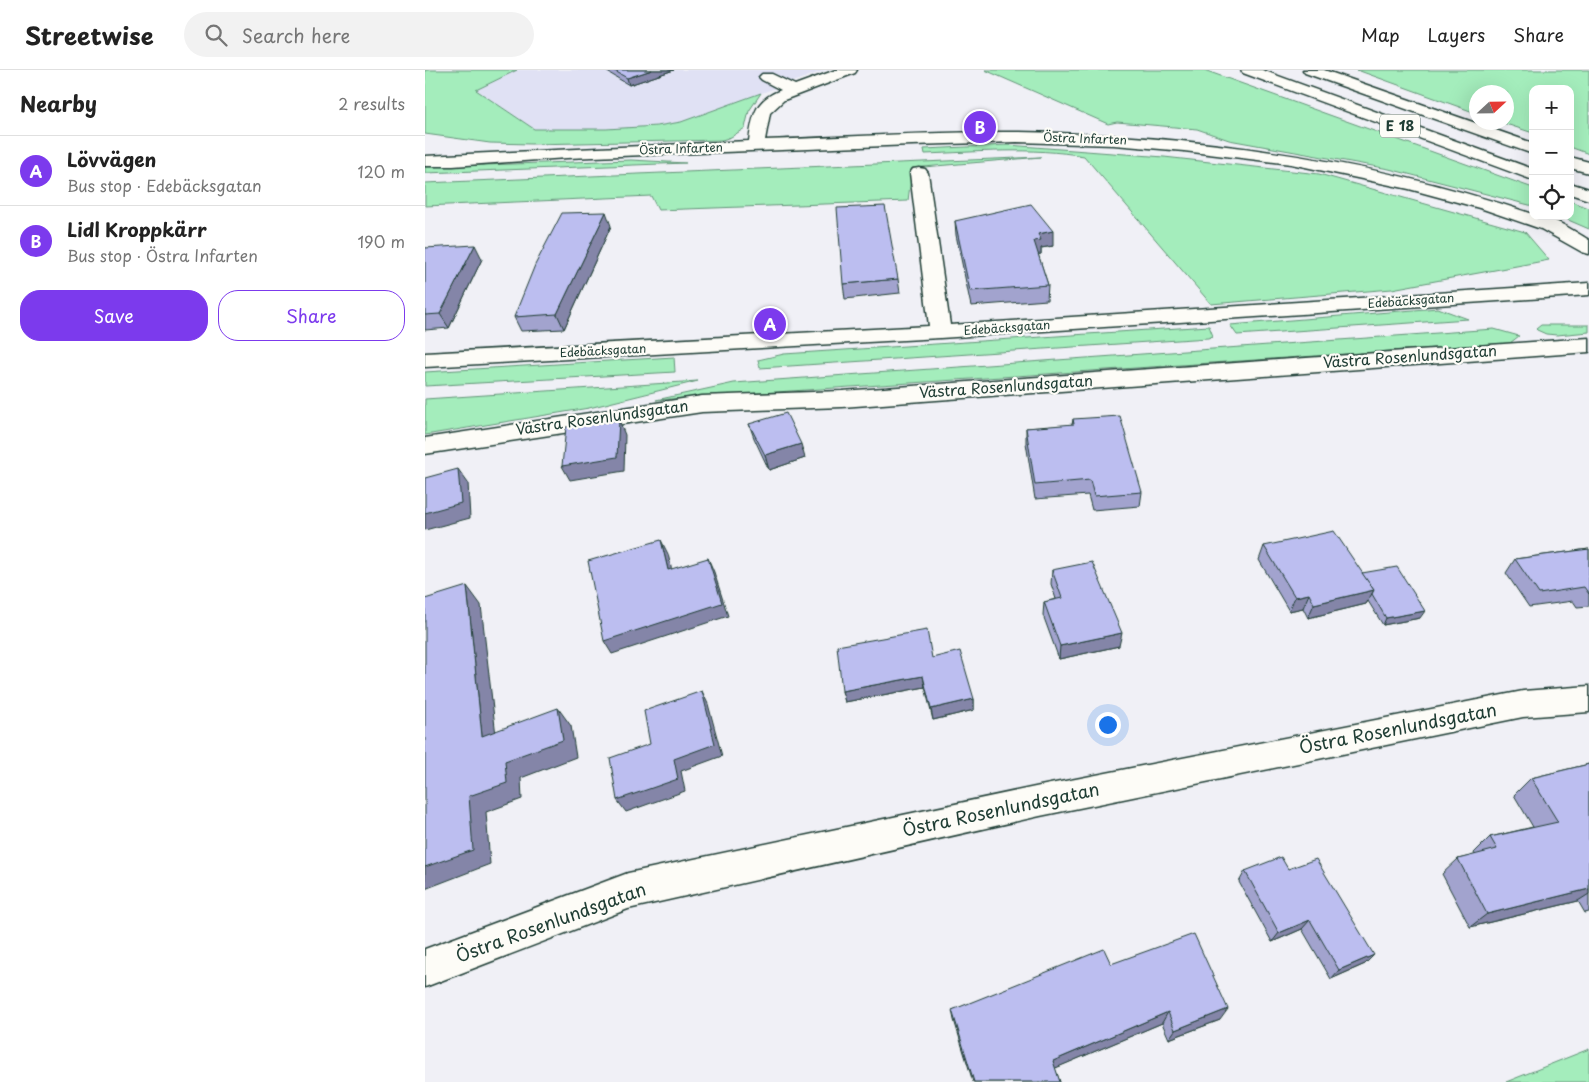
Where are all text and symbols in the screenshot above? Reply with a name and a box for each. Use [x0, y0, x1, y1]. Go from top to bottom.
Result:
search box [184, 12, 534, 57]
text: Streetwise [25, 17, 154, 53]
icon: search [202, 21, 230, 49]
text: Search here [242, 21, 350, 49]
text: Map [1361, 21, 1400, 48]
text: Layers [1428, 21, 1485, 48]
text: Share [1513, 21, 1564, 48]
north arrow [1469, 85, 1514, 130]
map controls [1529, 85, 1574, 220]
button: + [1529, 85, 1574, 130]
text: Nearby [20, 87, 97, 119]
text: 2 results [338, 91, 405, 115]
pin: B [964, 108, 996, 146]
road number: E 18 [1380, 114, 1420, 138]
street label: Östra Infarten [1043, 128, 1127, 148]
button: − [1529, 130, 1574, 175]
street label: Östra Infarten [639, 138, 723, 158]
text: Lövvägen [67, 145, 156, 173]
text: A [30, 159, 42, 183]
text: 120 m [358, 159, 405, 183]
text: Bus stop · Edebäcksgatan [67, 173, 262, 197]
button: locate [1529, 175, 1574, 220]
text: Lidl Kroppkärr [67, 215, 207, 243]
text: B [31, 229, 41, 253]
text: 190 m [357, 229, 405, 253]
text: Bus stop · Östra Infarten [67, 243, 258, 267]
street label: Edebäcksgatan [1367, 288, 1455, 312]
button: Save [20, 290, 208, 341]
button: Share [218, 290, 405, 341]
pin: A [754, 305, 786, 343]
street label: Edebäcksgatan [963, 315, 1051, 339]
street label: Västra Rosenlundsgatan [1322, 338, 1498, 373]
street label: Edebäcksgatan [559, 339, 647, 361]
street label: Västra Rosenlundsgatan [918, 368, 1094, 403]
street label: Västra Rosenlundsgatan [514, 393, 690, 440]
street label: Östra Rosenlundsgatan [1297, 695, 1499, 760]
your location [1095, 712, 1121, 738]
street label: Östra Rosenlundsgatan [900, 774, 1102, 843]
street label: Östra Rosenlundsgatan [452, 875, 649, 969]

